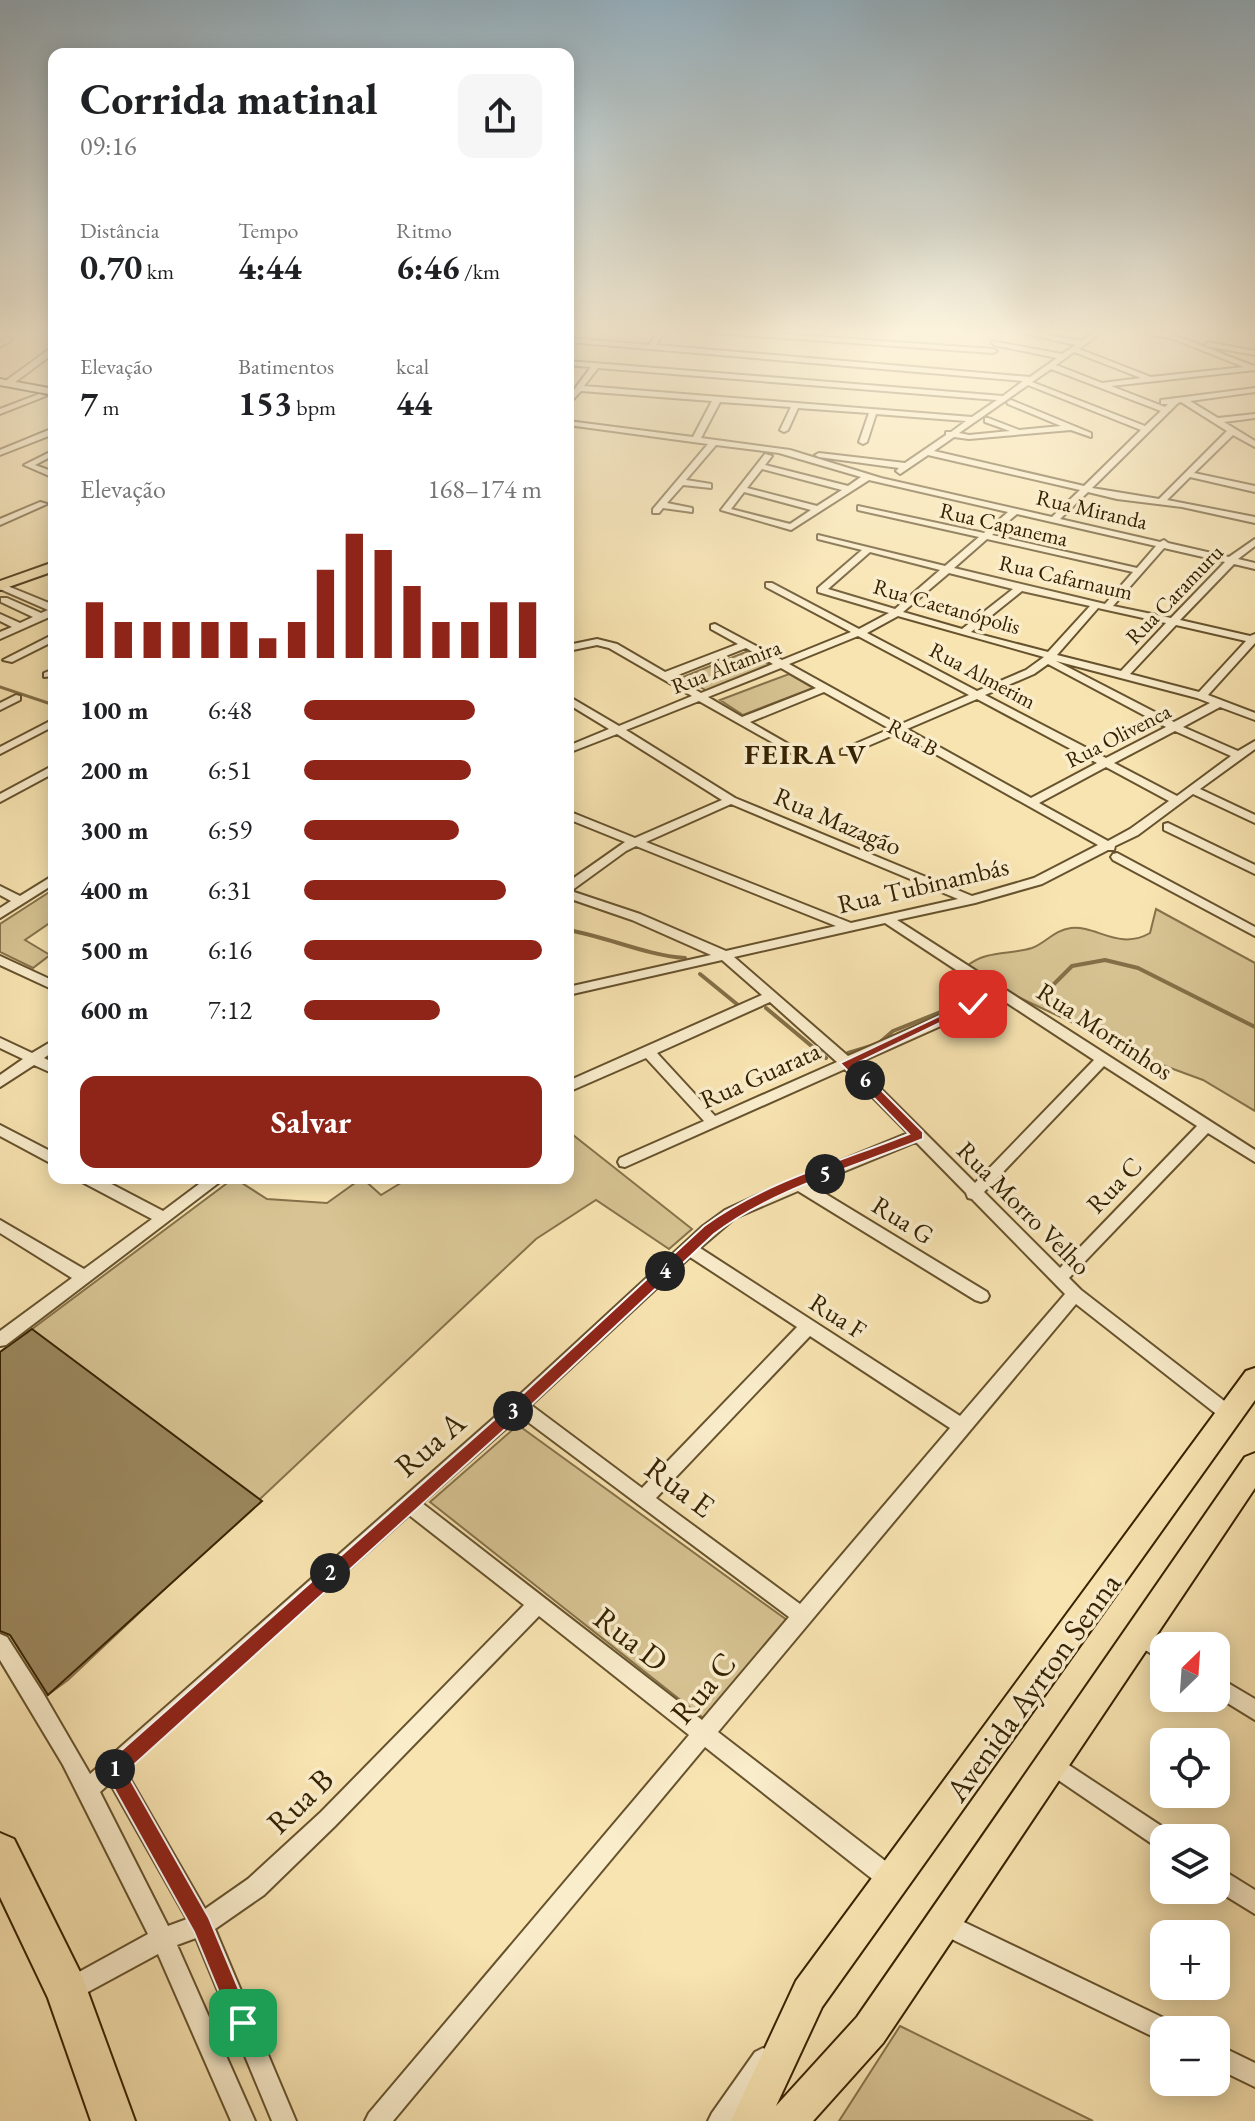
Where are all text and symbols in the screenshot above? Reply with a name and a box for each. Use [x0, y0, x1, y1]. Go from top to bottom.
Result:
text: Corrida matinal [80, 70, 378, 127]
button: share [458, 74, 542, 158]
text: 09:16 [80, 129, 136, 163]
text: Distância [80, 216, 160, 245]
text: Tempo [238, 216, 298, 245]
text: Ritmo [396, 216, 452, 245]
text: 0.70 [80, 245, 142, 289]
text: 4:44 [238, 245, 302, 289]
text: 6:46 [396, 245, 460, 289]
text: km [142, 257, 174, 286]
text: /km [460, 257, 500, 286]
text: Elevação [80, 352, 153, 381]
text: Batimentos [238, 352, 334, 381]
text: kcal [396, 352, 429, 381]
text: 7 [80, 381, 98, 425]
text: 153 [238, 381, 292, 425]
text: 44 [396, 381, 432, 425]
text: m [98, 393, 120, 422]
text: bpm [292, 393, 336, 422]
text: Elevação [80, 472, 166, 506]
text: 168–174 m [427, 472, 542, 506]
street label: Rua Miranda [1033, 483, 1151, 536]
street label: Rua Capanema [937, 496, 1071, 553]
street label: Rua Caramuru [1119, 538, 1230, 651]
street label: Rua Cafarnaum [996, 548, 1136, 607]
street label: Rua Caetanópolis [870, 572, 1024, 641]
street label: Rua Altamira [667, 632, 785, 701]
street label: Rua Almerim [925, 635, 1041, 716]
text: 100 m [80, 693, 148, 727]
text: 6:48 [208, 693, 252, 727]
street label: Rua Olivenca [1061, 696, 1176, 774]
street label: Rua B [882, 712, 943, 763]
district label: FEIRA V [744, 736, 868, 772]
text: 200 m [80, 753, 148, 787]
text: 6:51 [208, 753, 252, 787]
street label: Rua Mazagão [769, 779, 907, 863]
text: 300 m [80, 813, 148, 847]
text: 6:59 [208, 813, 252, 847]
street label: Rua Tubinambás [834, 849, 1012, 921]
text: 400 m [80, 873, 148, 907]
text: 6:31 [208, 873, 252, 907]
text: 500 m [80, 933, 148, 967]
text: 6:16 [208, 933, 252, 967]
pin [939, 970, 1007, 1038]
street label: Rua Morrinhos [1030, 974, 1180, 1088]
icon: check [951, 982, 995, 1026]
text: 600 m [80, 993, 148, 1027]
text: 7:12 [208, 993, 252, 1027]
street label: Rua Guarata [694, 1033, 826, 1117]
pin: 6 [845, 1060, 885, 1100]
text: 6 [859, 1065, 871, 1094]
button: Salvar [80, 1076, 542, 1168]
street label: Rua Morro Velho [950, 1134, 1098, 1282]
street label: Rua C [1079, 1149, 1149, 1221]
pin: 5 [805, 1154, 845, 1194]
text: 5 [819, 1159, 831, 1188]
street label: Rua G [866, 1188, 940, 1252]
pin: 4 [645, 1251, 685, 1291]
text: 4 [659, 1256, 671, 1285]
street label: Rua F [803, 1285, 873, 1347]
pin: 3 [493, 1391, 533, 1431]
text: 3 [507, 1396, 519, 1425]
street label: Rua A [386, 1401, 475, 1486]
street label: Rua E [637, 1447, 723, 1527]
pin: 2 [310, 1553, 350, 1593]
text: 2 [324, 1558, 336, 1587]
street label: Avenida Ayrton Senna [935, 1564, 1130, 1811]
street label: Rua D [585, 1597, 677, 1681]
north arrow [1150, 1632, 1230, 1712]
map controls [1150, 1632, 1230, 2096]
street label: Rua C [661, 1643, 745, 1733]
button: locate [1150, 1728, 1230, 1808]
pin: 1 [95, 1749, 135, 1789]
text: 1 [109, 1754, 121, 1783]
street label: Rua B [257, 1759, 343, 1843]
button: layers [1150, 1824, 1230, 1904]
button: + [1150, 1920, 1230, 2000]
pin [209, 1989, 277, 2057]
icon: arrive [221, 2001, 265, 2045]
button: − [1150, 2016, 1230, 2096]

